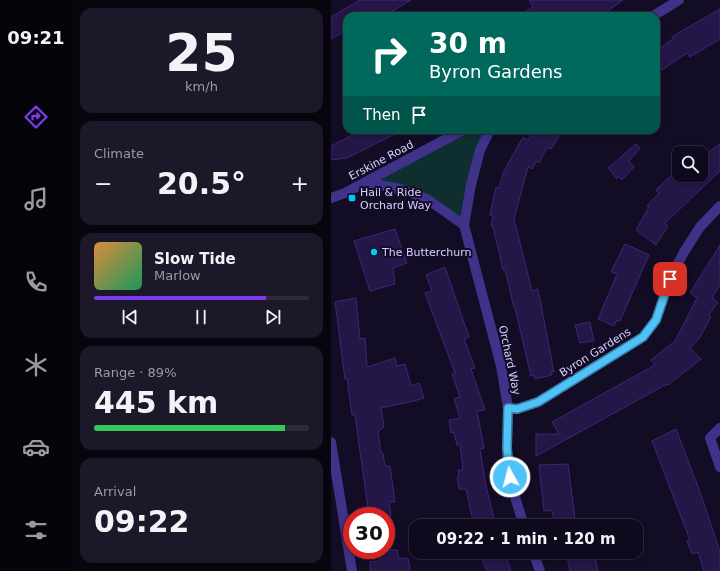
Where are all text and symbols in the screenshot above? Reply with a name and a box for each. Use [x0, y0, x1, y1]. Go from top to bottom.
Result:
text: 25 [165, 23, 238, 83]
text: 09:21 [7, 27, 65, 48]
text: 30 m [429, 27, 507, 60]
icon: right [363, 28, 415, 80]
text: Byron Gardens [429, 61, 563, 82]
text: km/h [185, 79, 218, 94]
icon: directions [22, 103, 50, 131]
icon: arrive [408, 104, 430, 126]
text: Then [363, 106, 400, 124]
street label: Erskine Road [347, 138, 416, 183]
text: Climate [94, 146, 144, 161]
map controls [672, 146, 708, 182]
button: search [672, 146, 708, 182]
text: 20.5° [157, 166, 246, 201]
text: − [94, 171, 112, 196]
text: + [291, 171, 309, 196]
icon: music [22, 185, 50, 213]
place label: Hail & Ride Orchard Way [360, 186, 431, 212]
marker: Hail & Ride Orchard Way [347, 193, 357, 203]
place label: The Butterchurn [381, 246, 471, 259]
marker: The Butterchurn [369, 247, 379, 257]
text: Slow Tide [154, 250, 236, 268]
pin [653, 262, 687, 296]
icon: phone [22, 268, 50, 296]
text: Marlow [154, 268, 201, 283]
icon: arrive [659, 268, 681, 290]
icon: previous [119, 306, 141, 328]
icon: pause [190, 306, 212, 328]
icon: next [262, 306, 284, 328]
street label: Orchard Way [496, 324, 523, 397]
street label: Byron Gardens [557, 325, 634, 380]
icon: climate [22, 351, 50, 379]
text: Range · 89% [94, 365, 177, 380]
text: 445 km [94, 385, 218, 420]
icon: car [22, 433, 50, 461]
position arrow [489, 456, 531, 498]
text: Arrival [94, 484, 136, 499]
text: 09:22 [94, 504, 190, 539]
speed limit sign: 30 [343, 507, 395, 559]
icon: filters [22, 516, 50, 544]
text: 09:22 · 1 min · 120 m [436, 530, 616, 548]

